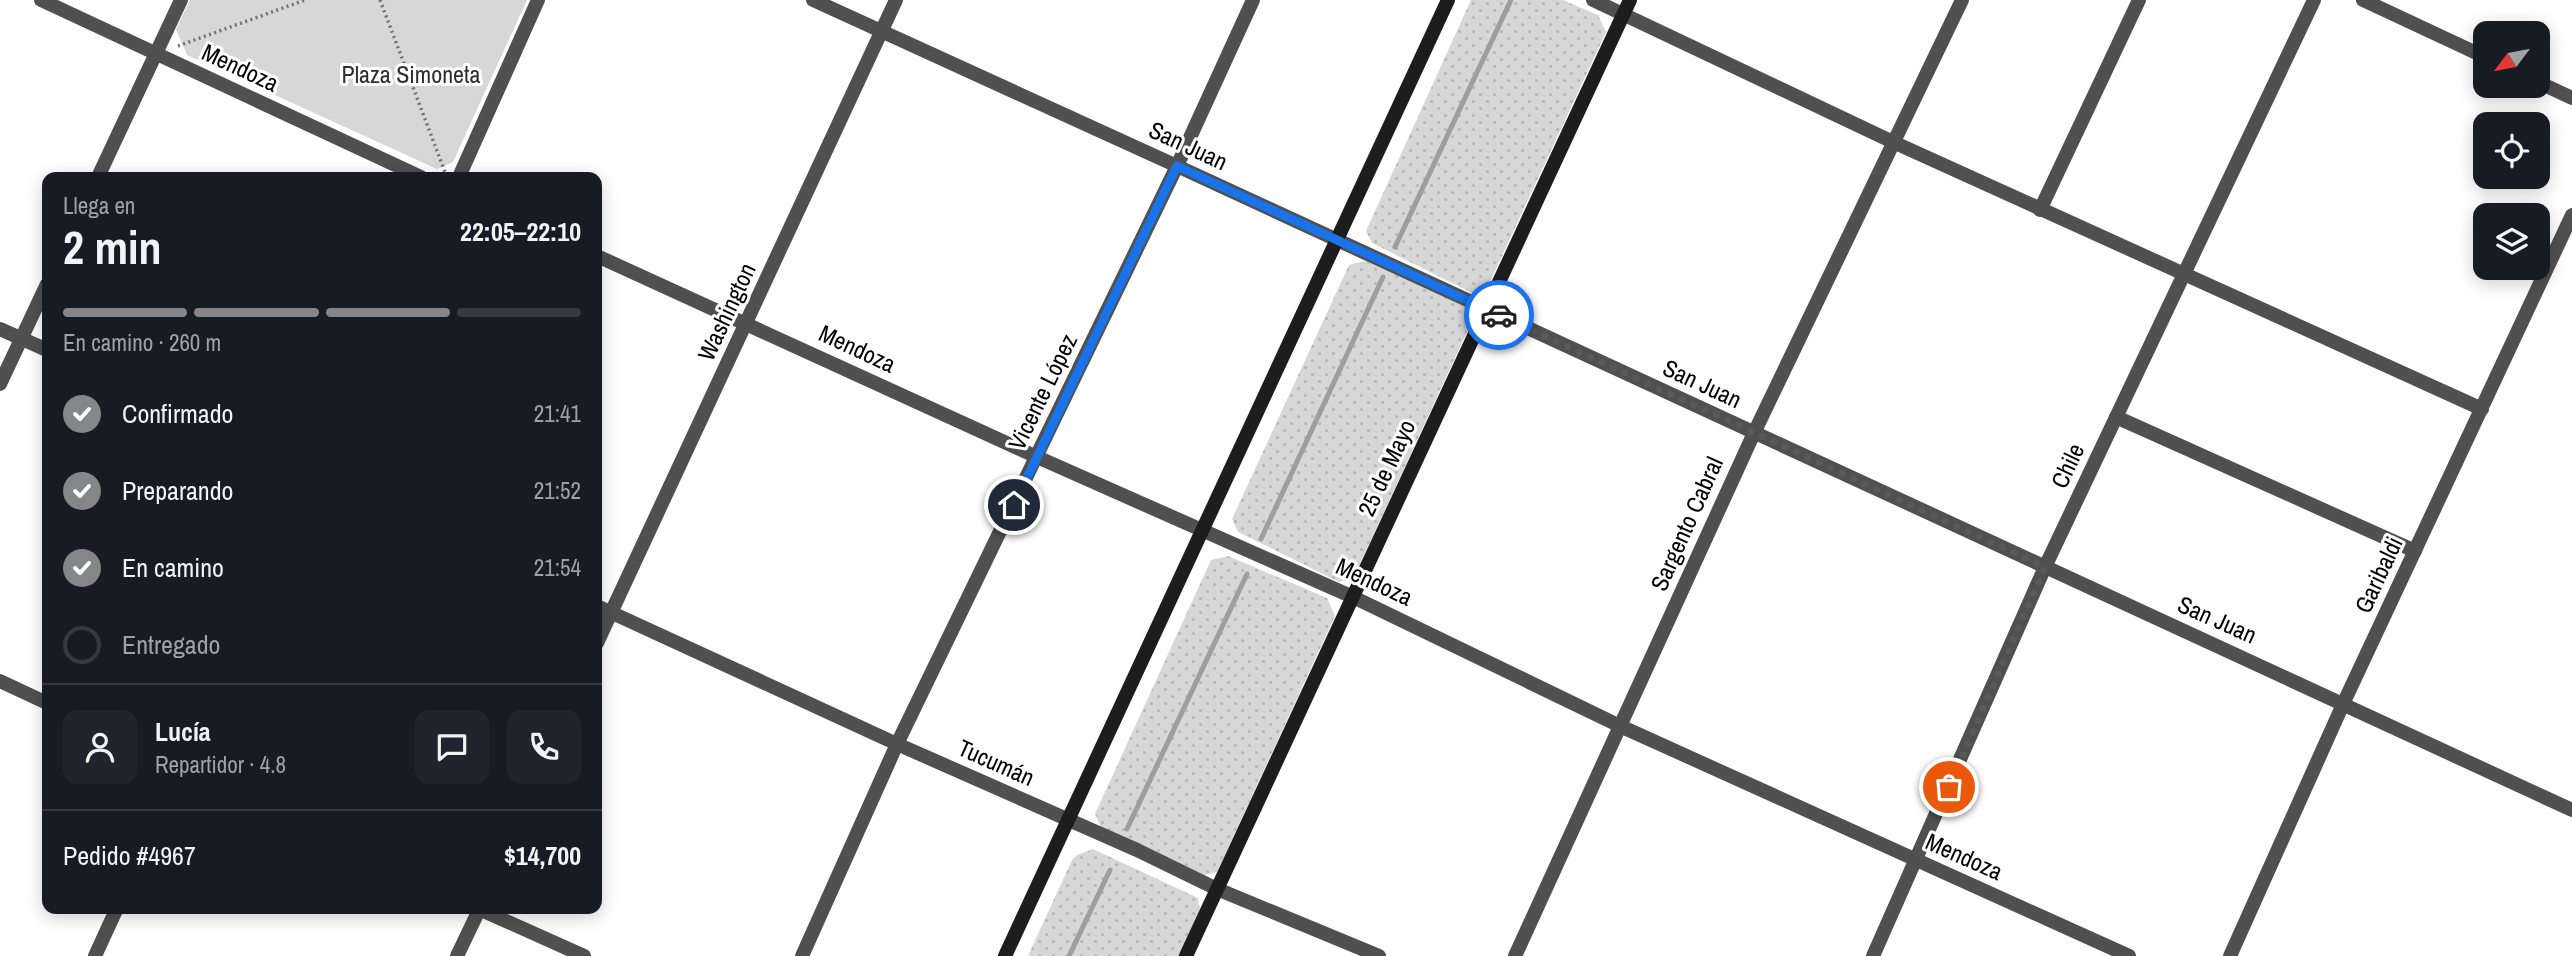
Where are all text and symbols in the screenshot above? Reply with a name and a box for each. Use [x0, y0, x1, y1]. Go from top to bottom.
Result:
north arrow [2473, 21, 2550, 98]
map controls [2473, 21, 2550, 280]
street label: Mendoza [197, 35, 284, 99]
park label: Plaza Simoneta [342, 58, 481, 90]
button: locate [2473, 112, 2550, 189]
street label: San Juan [1144, 113, 1233, 177]
text: Llega en [63, 190, 135, 221]
button: layers [2473, 203, 2550, 280]
text: 22:05–22:10 [460, 214, 581, 249]
text: 2 min [63, 216, 162, 278]
street label: Washington [690, 258, 763, 366]
courier [1464, 280, 1534, 350]
icon: car [1480, 296, 1518, 334]
street label: Mendoza [814, 316, 901, 380]
text: En camino · 260 m [63, 327, 221, 358]
street label: Vicente López [1000, 328, 1084, 455]
street label: San Juan [1658, 351, 1747, 415]
icon: check [63, 395, 101, 433]
text: Confirmado [122, 396, 233, 431]
text: 21:41 [534, 398, 581, 429]
street label: 25 de Mayo [1350, 414, 1422, 521]
street label: Chile [2043, 438, 2091, 493]
street label: Sargento Cabral [1642, 452, 1730, 596]
icon: check [63, 472, 101, 510]
text: Preparando [122, 473, 233, 508]
text: 21:52 [534, 475, 581, 506]
pin [984, 475, 1044, 535]
icon: home [995, 486, 1033, 524]
street label: Garibaldi [2346, 531, 2410, 618]
icon: check [63, 549, 101, 587]
street label: Mendoza [1331, 549, 1418, 613]
text: En camino [122, 550, 224, 585]
text: 21:54 [534, 552, 581, 583]
street label: San Juan [2173, 588, 2262, 651]
text: Entregado [122, 627, 220, 662]
button: person [63, 710, 137, 784]
button: chat [415, 710, 489, 784]
button: phone [507, 710, 581, 784]
text: Lucía [155, 714, 211, 749]
street label: Tucumán [953, 731, 1040, 793]
text: Repartidor · 4.8 [155, 749, 286, 780]
pin [1919, 757, 1979, 817]
icon: bag [1930, 768, 1968, 806]
street label: Mendoza [1921, 825, 2008, 887]
text: Pedido #4967 [63, 838, 196, 873]
text: $14,700 [504, 838, 581, 873]

